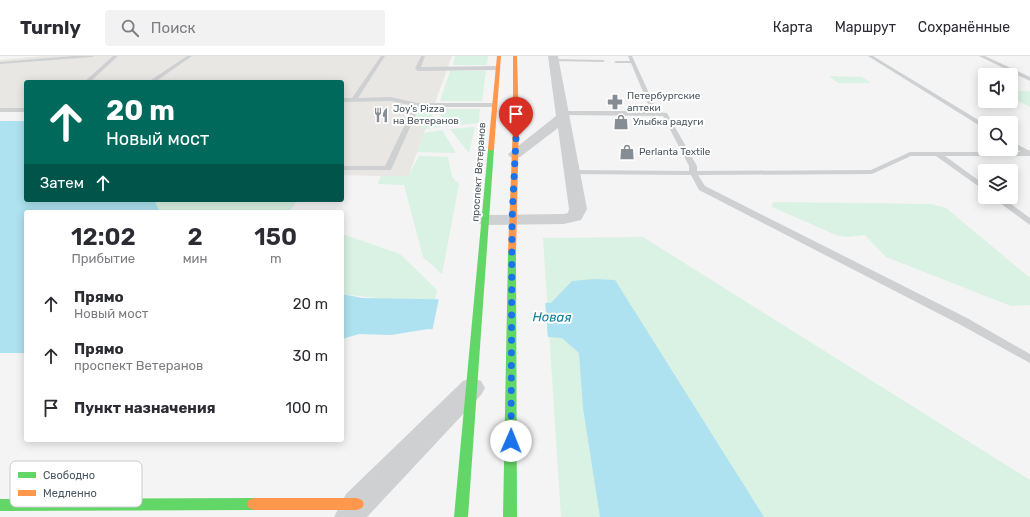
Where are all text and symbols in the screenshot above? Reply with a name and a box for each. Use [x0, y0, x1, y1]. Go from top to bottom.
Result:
search box [105, 10, 385, 46]
text: Turnly [20, 16, 81, 39]
icon: search [119, 17, 141, 39]
text: Поиск [151, 19, 196, 37]
text: Карта [773, 19, 813, 36]
text: Маршрут [835, 19, 896, 36]
text: Сохранённые [918, 19, 1010, 36]
map controls [978, 68, 1018, 204]
button: sound [978, 68, 1018, 108]
place label: Петербургские аптеки [627, 90, 701, 114]
pharmacy icon: Петербургские аптеки [606, 93, 624, 111]
text: 20 m [106, 94, 175, 127]
icon: ahead [40, 96, 92, 148]
pin [499, 97, 533, 138]
place label: Joy's Pizza на Ветеранов [393, 103, 459, 127]
icon: arrive [505, 103, 527, 125]
restaurant icon: Joy's Pizza на Ветеранов [372, 106, 390, 124]
shop icon: Улыбка радуги [612, 113, 630, 131]
place label: Улыбка радуги [633, 116, 703, 128]
button: search [978, 116, 1018, 156]
street label: проспект Ветеранов [470, 122, 488, 222]
text: Новый мост [106, 128, 209, 150]
shop icon: Perlanta Textile [618, 143, 636, 161]
place label: Perlanta Textile [639, 146, 711, 158]
button: layers [978, 164, 1018, 204]
icon: ahead [92, 172, 114, 194]
text: Затем [40, 174, 84, 192]
text: 12:02 [71, 223, 136, 251]
text: 2 [187, 223, 203, 251]
text: 150 [254, 223, 297, 251]
text: Прибытие [72, 251, 135, 266]
text: мин [183, 251, 207, 266]
text: m [270, 251, 281, 266]
text: Прямо [74, 288, 124, 306]
icon: ahead [40, 293, 62, 315]
text: 20 m [293, 295, 328, 313]
text: Новый мост [74, 306, 149, 321]
water label: Новая [533, 309, 571, 325]
text: Прямо [74, 340, 124, 358]
icon: ahead [40, 345, 62, 367]
text: 30 m [292, 347, 328, 365]
text: проспект Ветеранов [74, 358, 203, 373]
icon: arrive [40, 397, 62, 419]
text: Пункт назначения [74, 399, 216, 417]
text: 100 m [286, 399, 328, 417]
position arrow [490, 420, 532, 462]
legend [10, 461, 142, 507]
text: Свободно [43, 469, 95, 482]
text: Медленно [43, 487, 97, 500]

